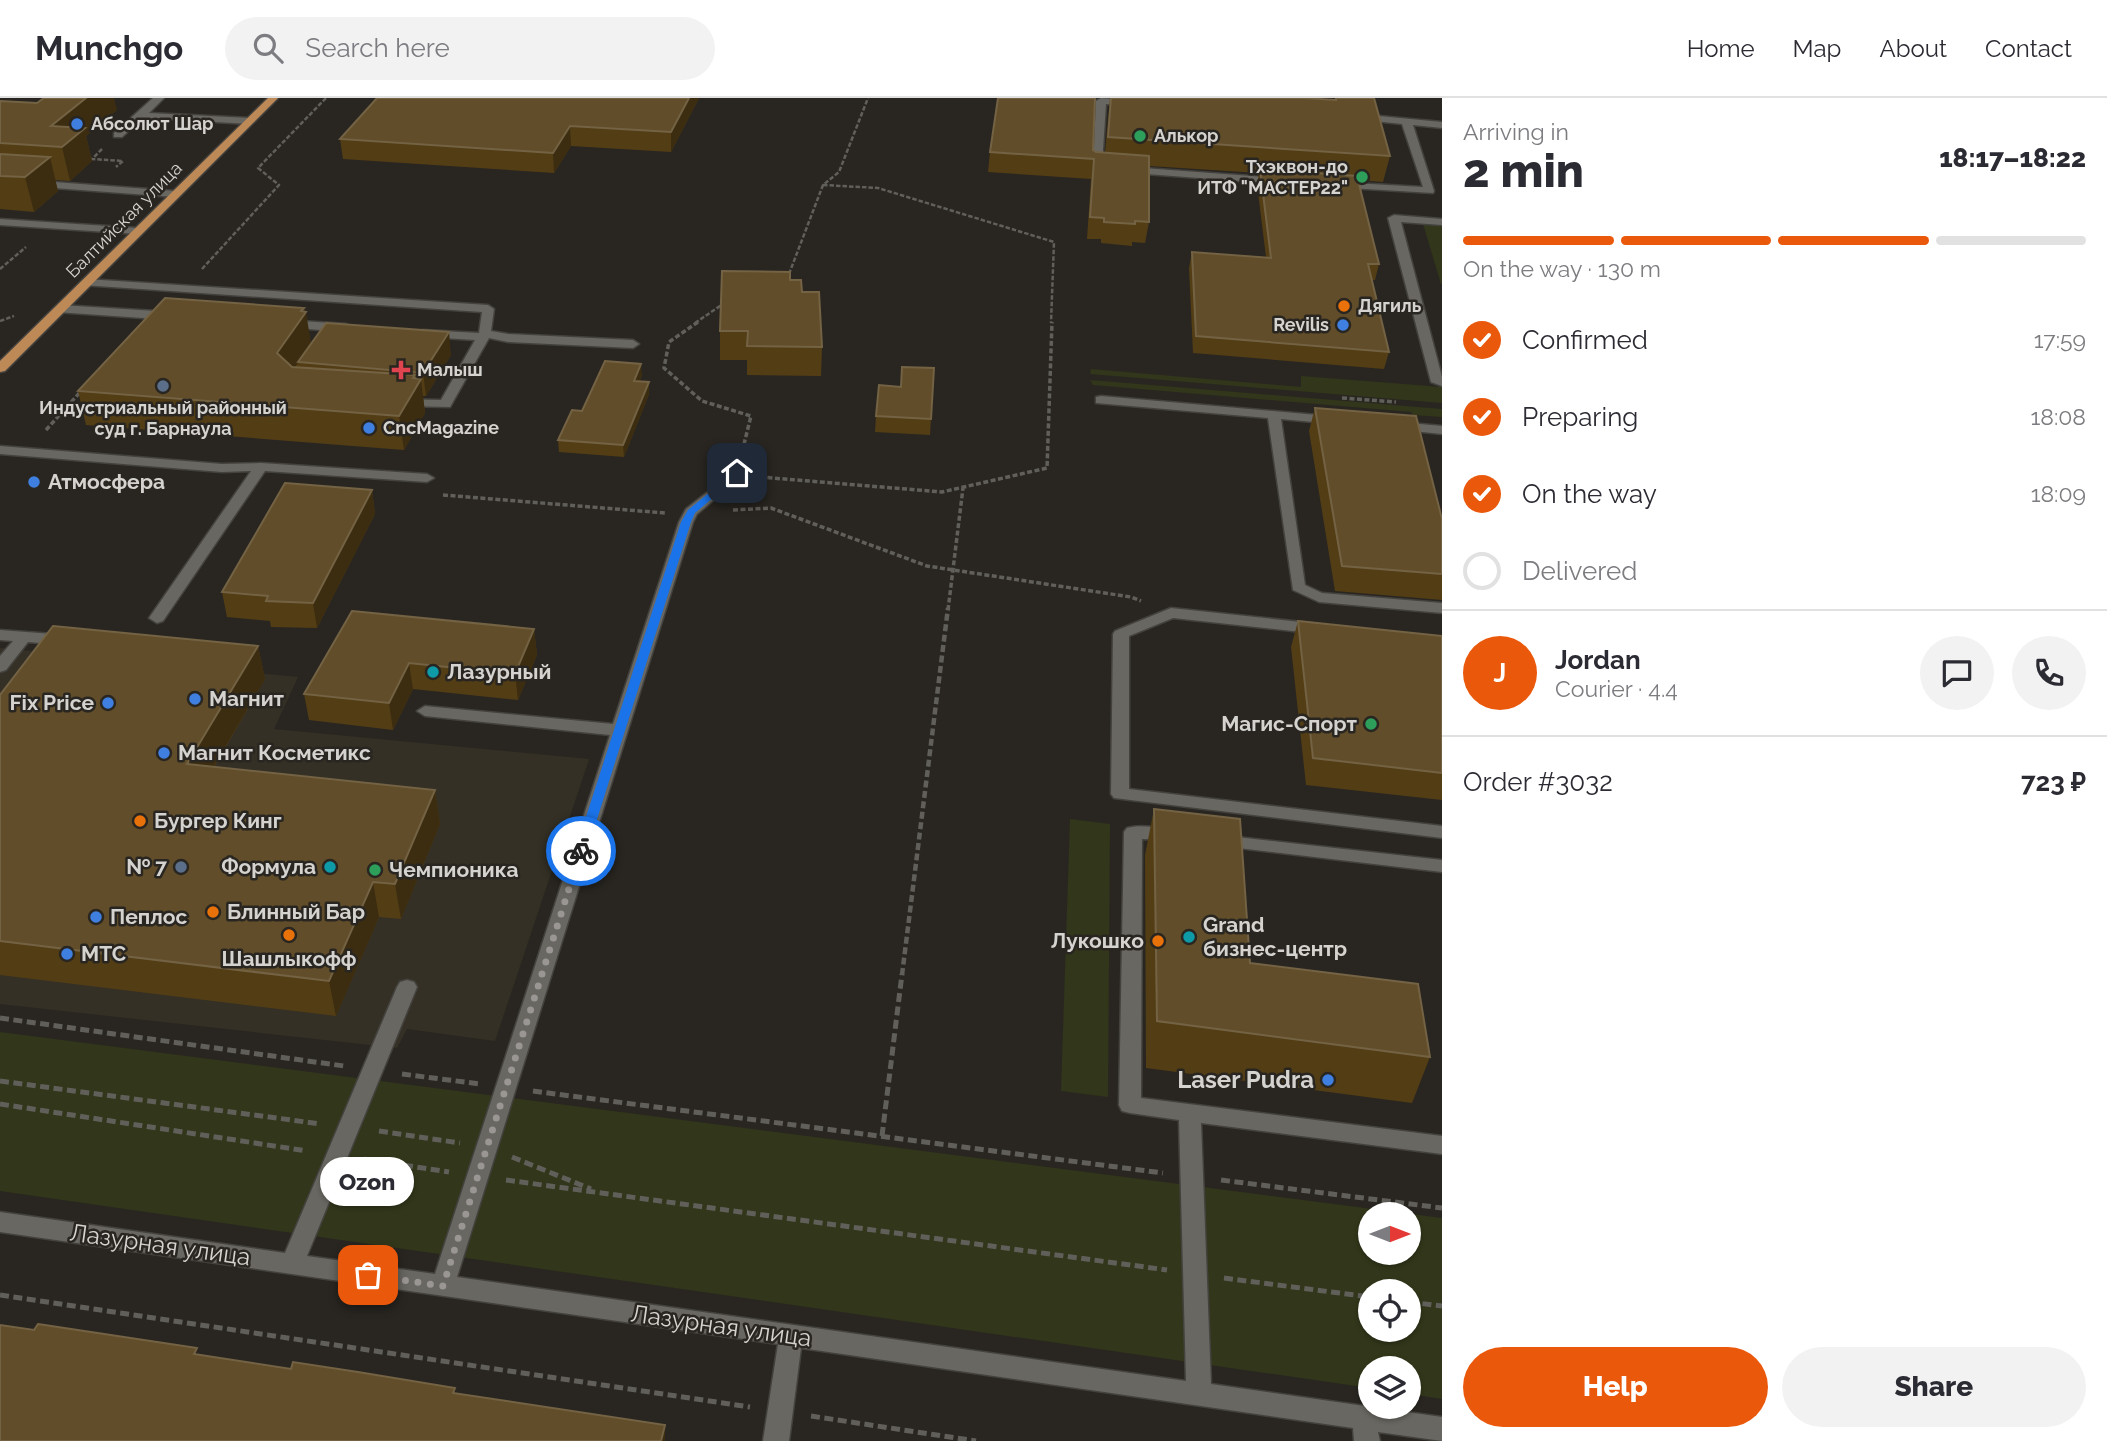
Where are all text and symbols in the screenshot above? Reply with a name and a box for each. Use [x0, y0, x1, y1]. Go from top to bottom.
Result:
search box [225, 17, 715, 80]
text: Munchgo [35, 29, 183, 68]
icon: search [249, 29, 287, 67]
text: Search here [305, 33, 450, 63]
text: Home [1687, 34, 1755, 63]
text: Map [1793, 34, 1841, 63]
text: About [1879, 34, 1947, 63]
text: Contact [1985, 34, 2072, 63]
place label: Абсолют Шар [91, 113, 213, 134]
marker: Абсолют Шар [69, 116, 85, 132]
text: Arriving in [1463, 118, 1569, 145]
place label: Алькор [1154, 125, 1218, 146]
marker: Алькор [1132, 128, 1148, 144]
text: 18:17–18:22 [1939, 143, 2086, 173]
text: 2 min [1463, 144, 1584, 198]
place label: Тхэквон-до ИТФ "МАСТЕР22" [1197, 156, 1348, 198]
street label: Балтийская улица [61, 157, 186, 282]
marker: Тхэквон-до ИТФ "МАСТЕР22" [1354, 169, 1370, 185]
text: On the way · 130 m [1463, 255, 1661, 282]
place label: Дягиль [1358, 295, 1422, 316]
marker: Дягиль [1336, 298, 1352, 314]
place label: Revilis [1273, 314, 1329, 335]
marker: Revilis [1335, 317, 1351, 333]
icon: check [1463, 321, 1501, 359]
text: Confirmed [1522, 325, 1648, 355]
text: 17:59 [2034, 326, 2086, 353]
place label: Малыш [417, 359, 483, 380]
marker: Малыш [391, 360, 411, 380]
marker: Индустриальный районный суд г. Барнаула [155, 378, 171, 394]
place label: Индустриальный районный суд г. Барнаула [39, 397, 287, 439]
icon: check [1463, 398, 1501, 436]
text: Preparing [1522, 402, 1638, 432]
text: 18:08 [2030, 403, 2086, 430]
place label: CncMagazine [383, 417, 499, 438]
marker: CncMagazine [361, 420, 377, 436]
pin [707, 443, 767, 503]
icon: home [718, 454, 756, 492]
place label: Атмосфера [48, 469, 165, 494]
marker: Атмосфера [26, 474, 42, 490]
icon: check [1463, 475, 1501, 513]
text: On the way [1522, 479, 1657, 509]
text: 18:09 [2031, 480, 2086, 507]
text: Delivered [1522, 556, 1637, 586]
button: chat [1920, 636, 1994, 710]
button: phone [2012, 636, 2086, 710]
text: Jordan [1555, 645, 1641, 675]
text: J [1494, 658, 1506, 688]
place label: Лазурный [447, 659, 551, 684]
marker: Лазурный [425, 664, 441, 680]
text: Courier · 4.4 [1555, 675, 1678, 702]
place label: Магнит [209, 686, 285, 711]
place label: Fix Price [10, 690, 94, 715]
marker: Магнит [187, 691, 203, 707]
marker: Fix Price [100, 695, 116, 711]
place label: Магис-Спорт [1221, 711, 1358, 736]
marker: Магис-Спорт [1363, 716, 1379, 732]
place label: Магнит Косметикс [178, 740, 371, 765]
marker: Магнит Косметикс [156, 745, 172, 761]
text: Order #3032 [1463, 767, 1613, 797]
text: 723 ₽ [2021, 767, 2086, 797]
place label: Бургер Кинг [154, 808, 282, 833]
marker: Бургер Кинг [132, 813, 148, 829]
courier [546, 816, 616, 886]
icon: bike [562, 832, 600, 870]
place label: № 7 [126, 854, 167, 879]
place label: Формула [221, 854, 316, 879]
place label: Чемпионика [389, 857, 519, 882]
marker: № 7 [173, 859, 189, 875]
marker: Формула [322, 859, 338, 875]
marker: Чемпионика [367, 862, 383, 878]
place label: Блинный Бар [227, 899, 365, 924]
place label: Пеплос [110, 904, 187, 929]
marker: Блинный Бар [205, 904, 221, 920]
marker: Пеплос [88, 909, 104, 925]
place label: Grand бизнес-центр [1203, 912, 1347, 961]
marker: Шашлыкофф [281, 927, 297, 943]
place label: Лукошко [1051, 928, 1144, 953]
marker: Grand бизнес-центр [1181, 929, 1197, 945]
marker: Лукошко [1150, 933, 1166, 949]
place label: МТС [81, 941, 126, 966]
marker: МТС [59, 946, 75, 962]
place label: Шашлыкофф [222, 946, 357, 971]
place label: Laser Pudra [1177, 1065, 1314, 1094]
marker: Laser Pudra [1320, 1072, 1336, 1088]
callout: Ozon [321, 1156, 415, 1205]
text: Ozon [339, 1168, 395, 1195]
north arrow [1358, 1202, 1421, 1265]
map controls [1358, 1202, 1421, 1419]
street label: Лазурная улица [68, 1217, 252, 1272]
pin [338, 1245, 398, 1305]
icon: bag [349, 1256, 387, 1294]
button: locate [1358, 1279, 1421, 1342]
street label: Лазурная улица [629, 1298, 813, 1353]
button: Help [1463, 1347, 1768, 1427]
button: Share [1782, 1347, 2086, 1427]
button: layers [1358, 1356, 1421, 1419]

